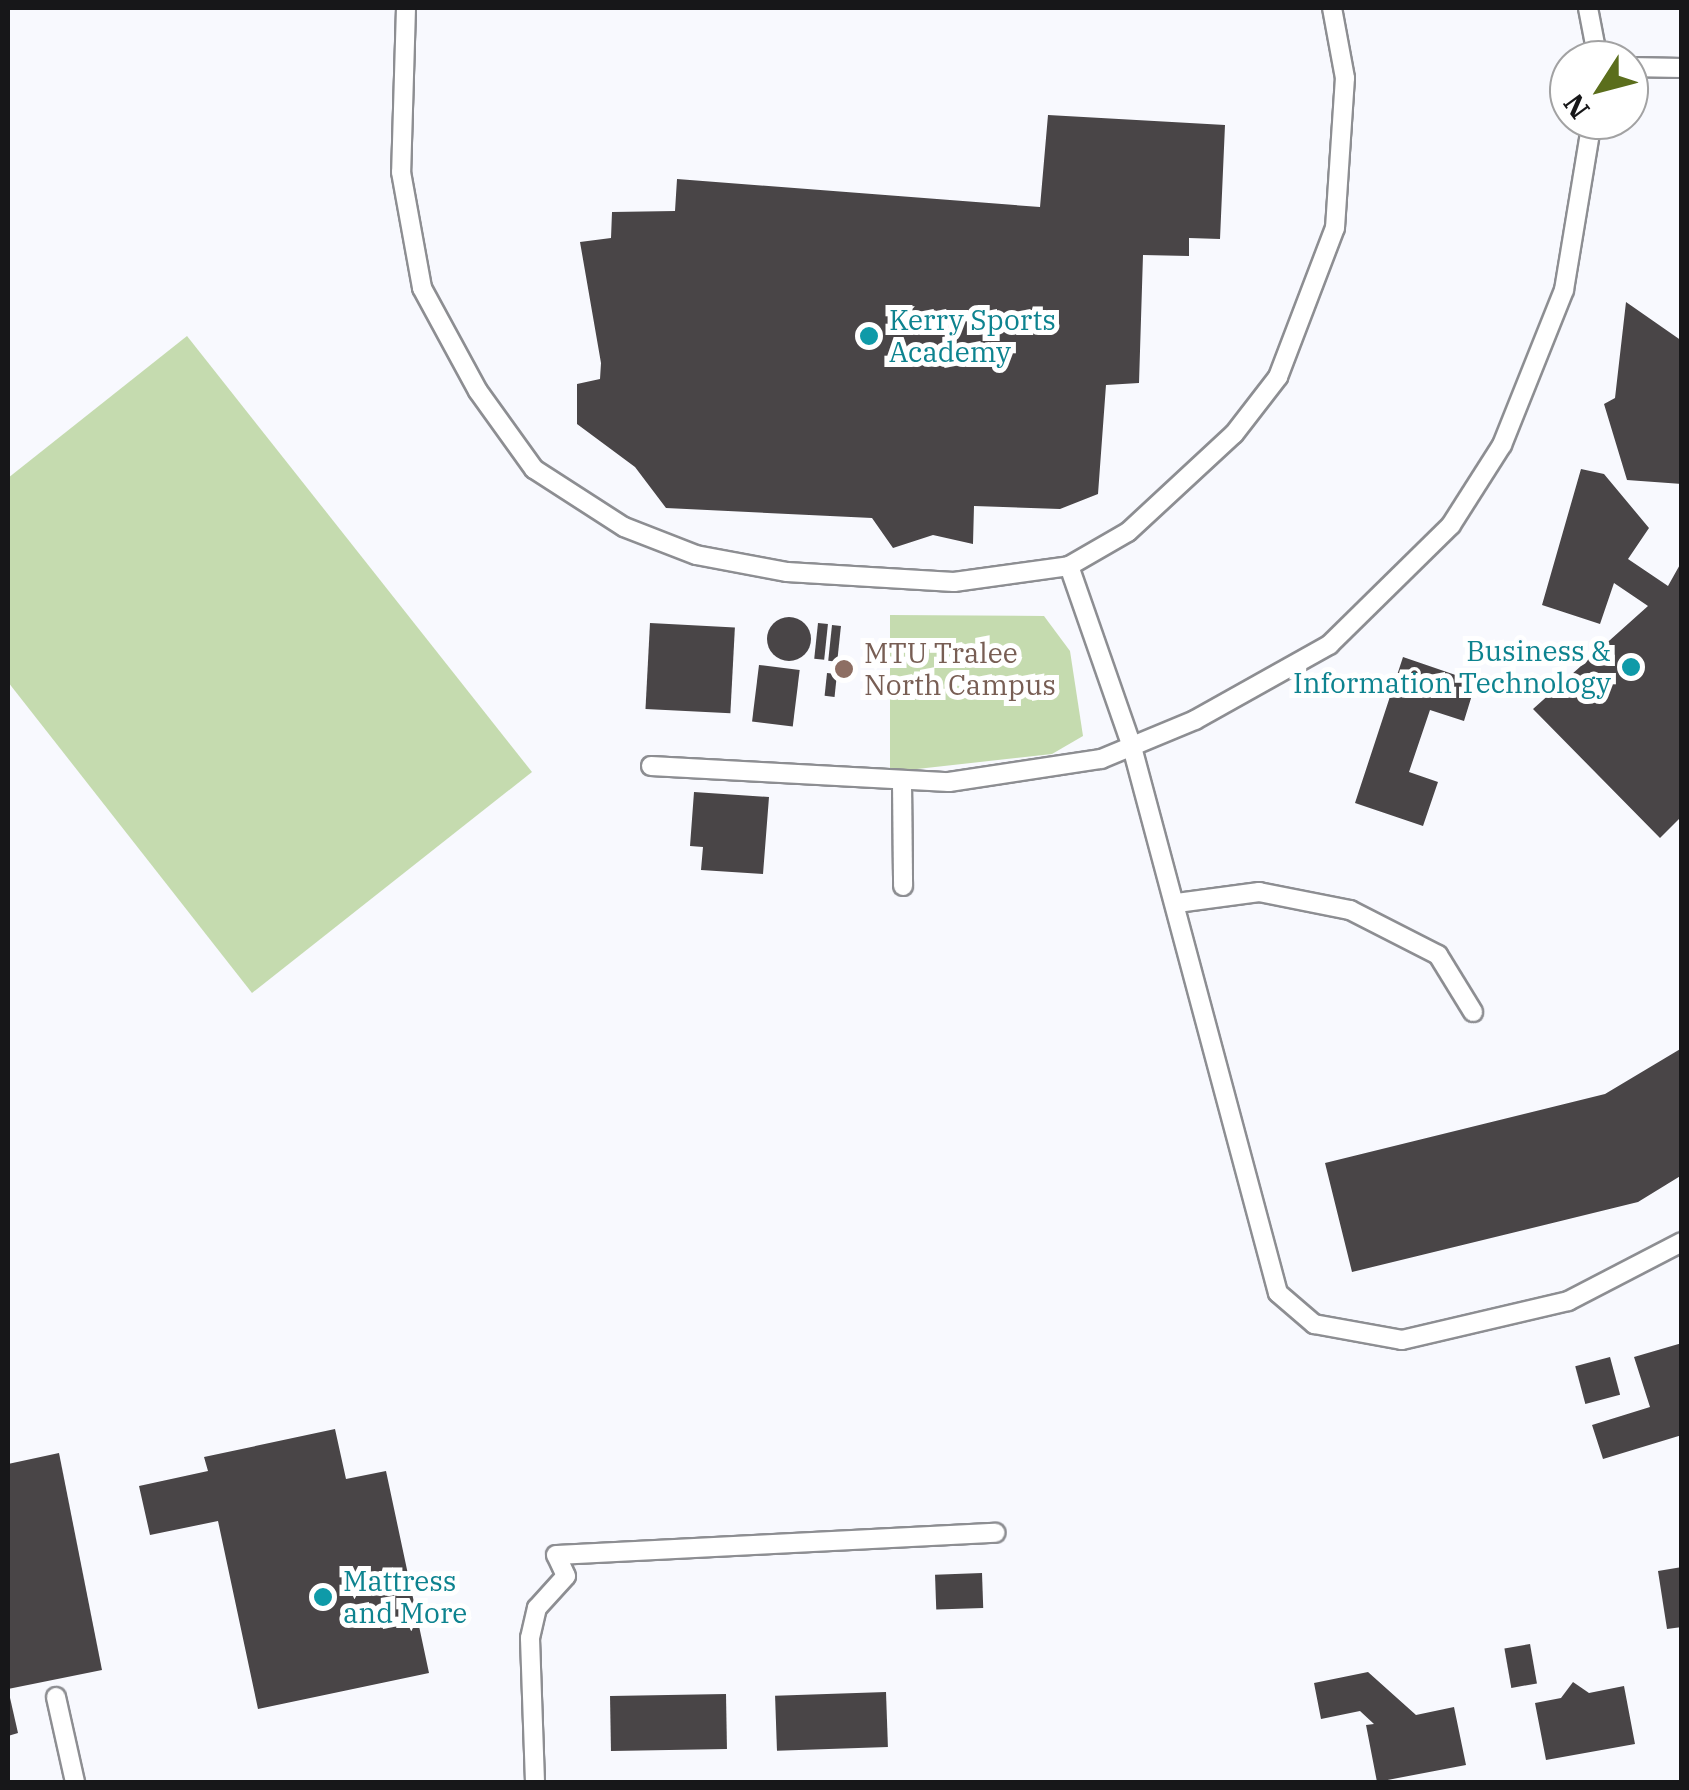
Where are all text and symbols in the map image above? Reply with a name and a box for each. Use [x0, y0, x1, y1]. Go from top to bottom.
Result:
north arrow [1549, 40, 1649, 140]
text: N [1554, 87, 1597, 127]
place label: Kerry Sports Academy [889, 303, 1056, 369]
marker: Kerry Sports Academy [858, 325, 880, 347]
place label: Business & Information Technology [1293, 634, 1611, 700]
place label: MTU Tralee North Campus [864, 636, 1056, 702]
marker: Business & Information Technology [1620, 656, 1642, 678]
marker: MTU Tralee North Campus [833, 658, 855, 680]
place label: Mattress and More [343, 1564, 467, 1630]
marker: Mattress and More [312, 1586, 334, 1608]

